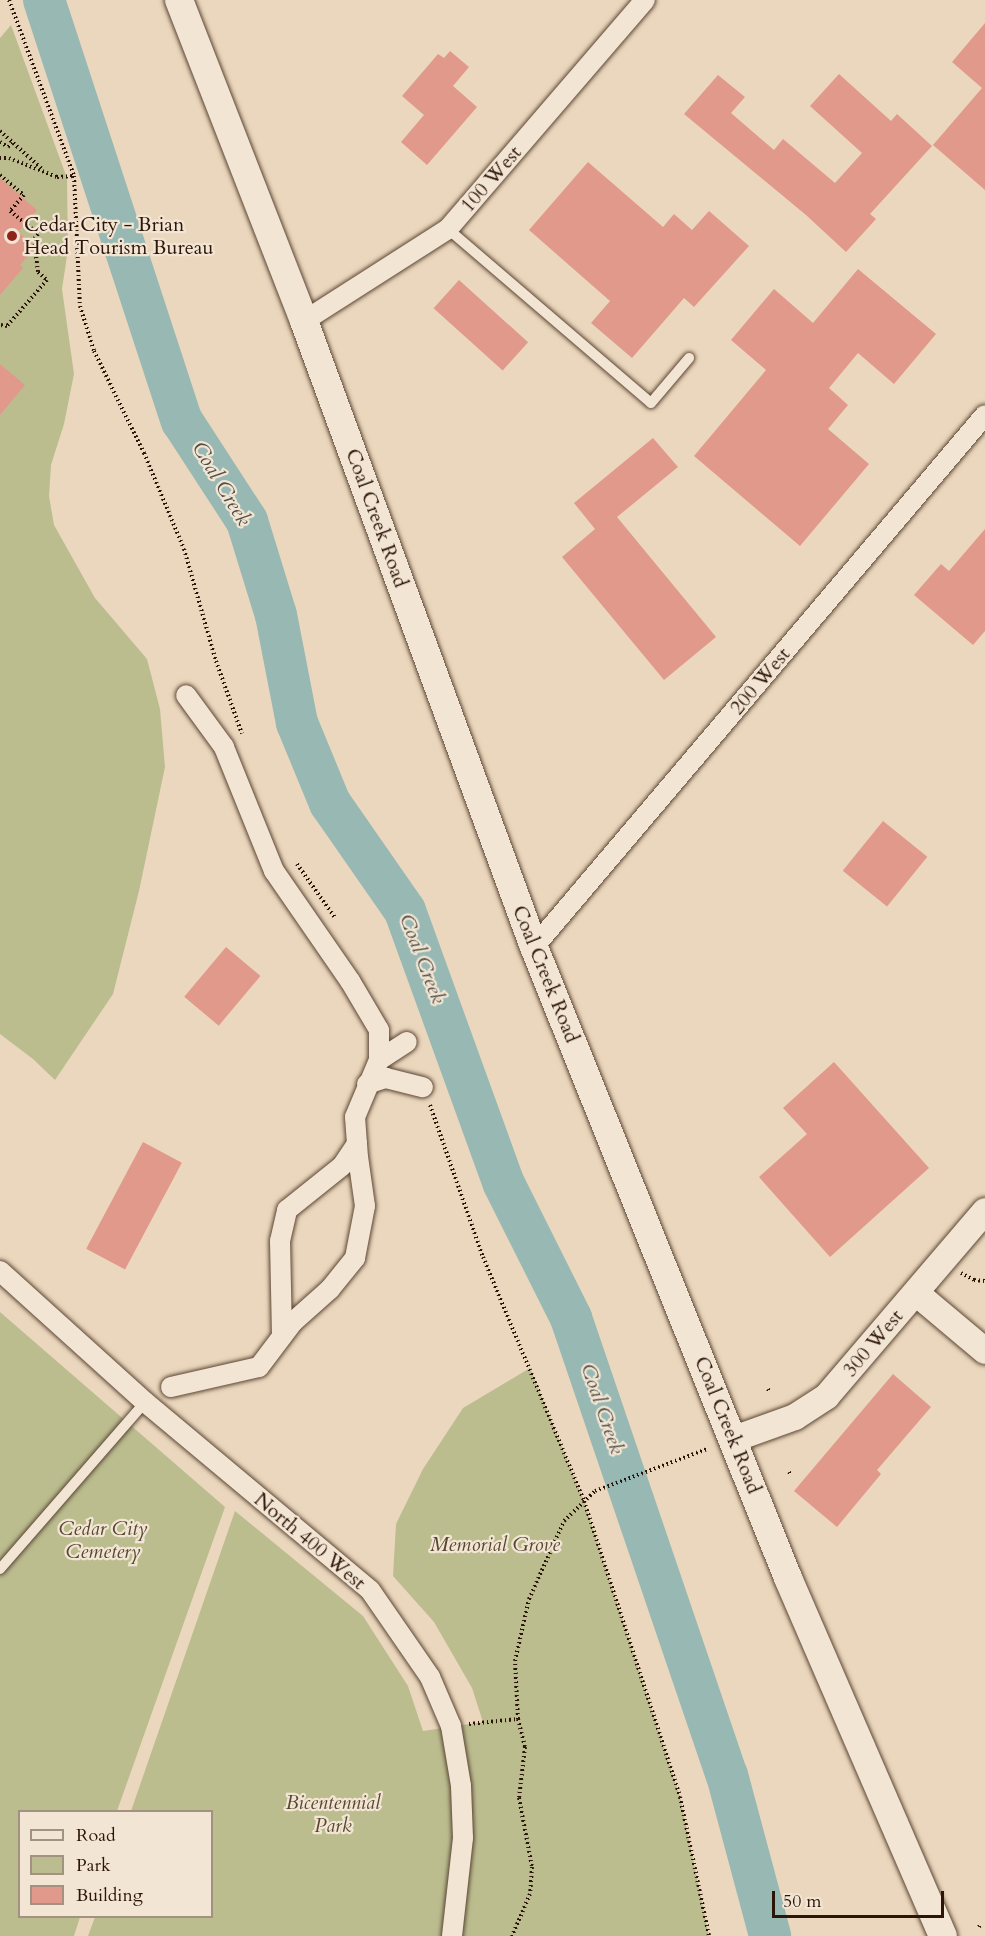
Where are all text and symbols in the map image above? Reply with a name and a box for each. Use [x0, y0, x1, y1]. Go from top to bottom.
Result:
street label: 100 West [456, 141, 526, 217]
place label: Cedar City - Brian Head Tourism Bureau [24, 213, 213, 260]
marker: Cedar City - Brian Head Tourism Bureau [5, 229, 19, 243]
water label: Coal Creek [186, 437, 256, 531]
street label: Coal Creek Road [341, 445, 413, 591]
street label: 200 West [725, 643, 795, 719]
street label: Coal Creek Road [508, 902, 584, 1046]
water label: Coal Creek [393, 910, 451, 1008]
street label: 300 West [838, 1305, 908, 1381]
street label: Coal Creek Road [690, 1353, 766, 1497]
water label: Coal Creek [575, 1360, 629, 1458]
street label: North 400 West [249, 1487, 371, 1595]
park label: Cedar City Cemetery [58, 1516, 148, 1563]
park label: Memorial Grove [430, 1532, 560, 1556]
park label: Bicentennial Park [286, 1790, 380, 1837]
legend [18, 1810, 213, 1918]
text: Road [76, 1823, 116, 1848]
text: Park [76, 1853, 111, 1878]
scale bar [775, 1879, 948, 1917]
text: Building [76, 1883, 143, 1908]
text: 50 m [783, 1889, 822, 1914]

